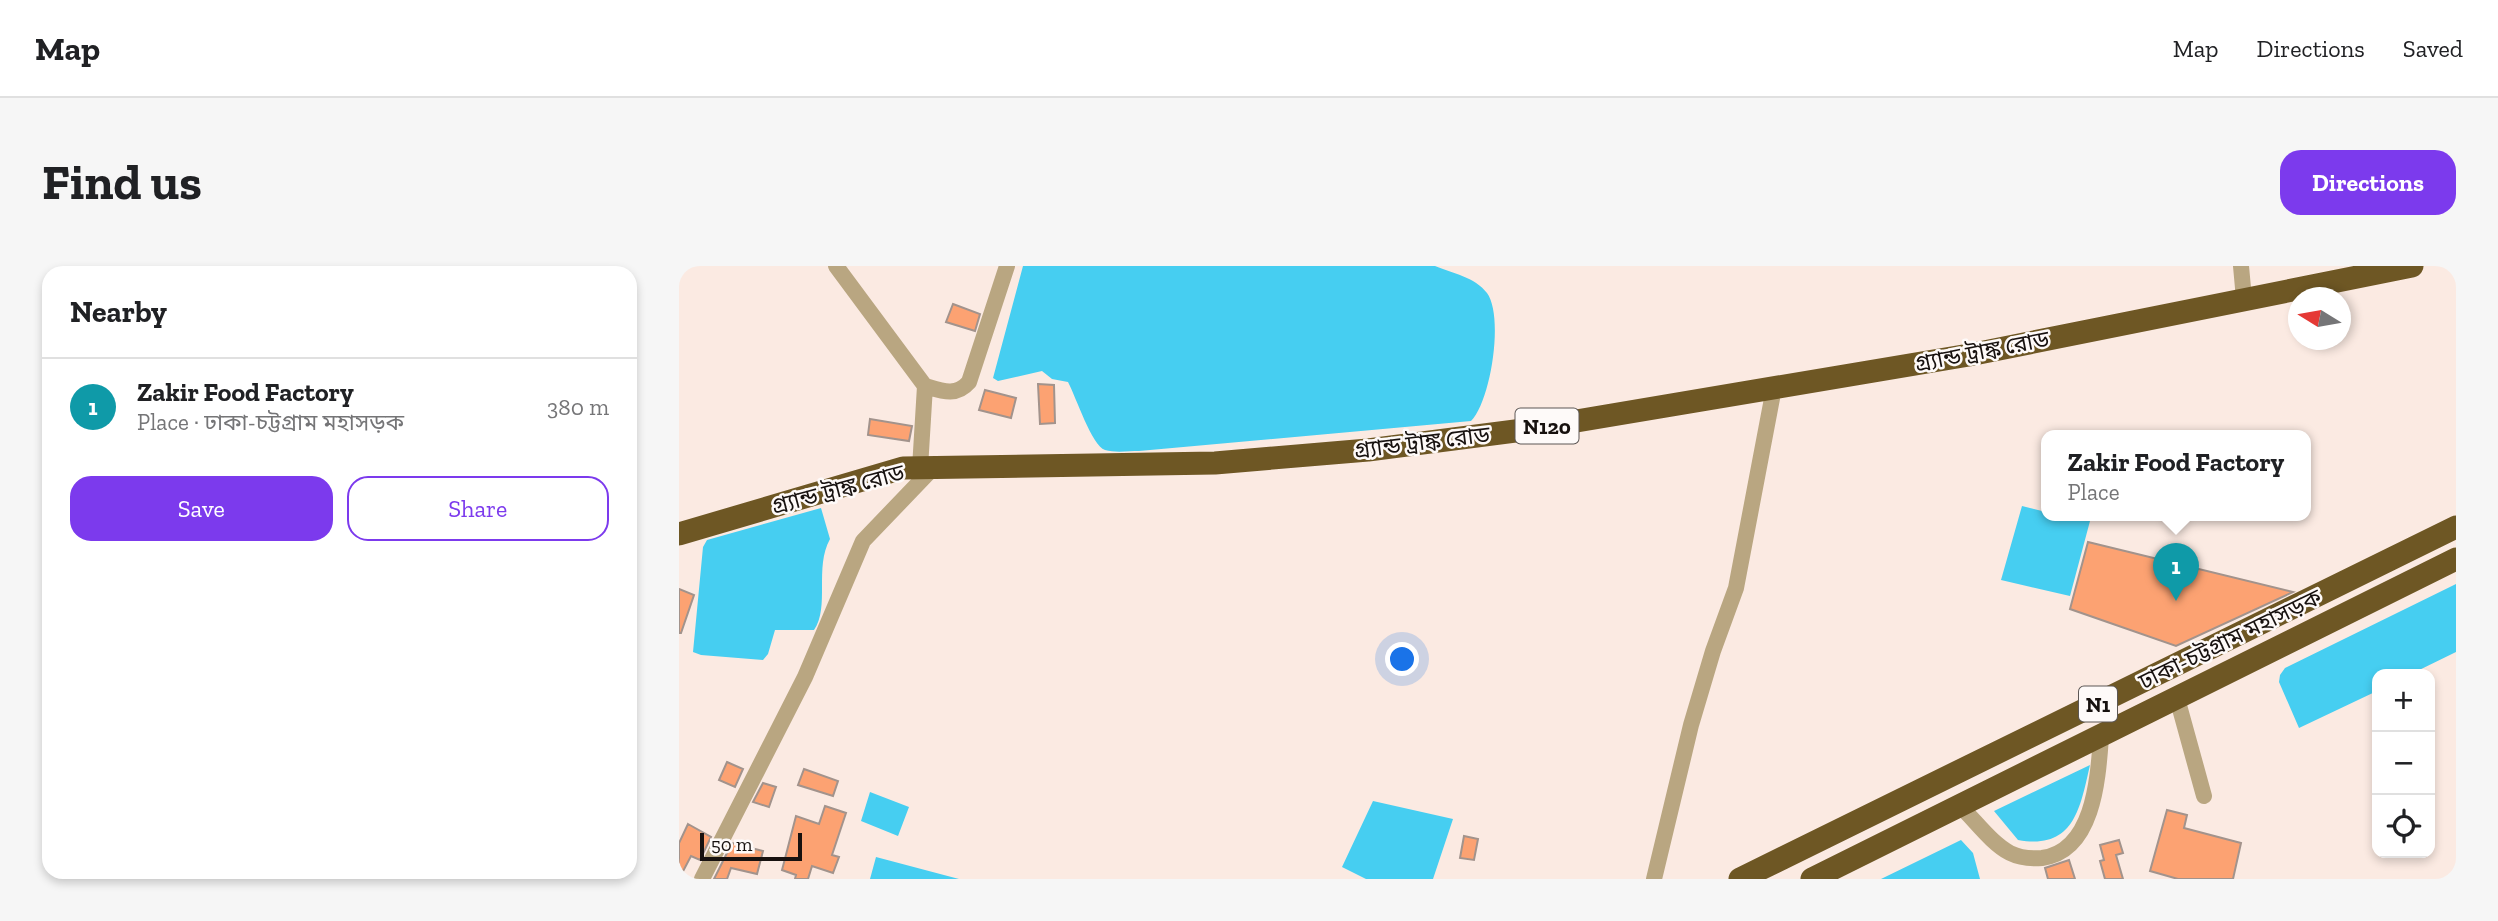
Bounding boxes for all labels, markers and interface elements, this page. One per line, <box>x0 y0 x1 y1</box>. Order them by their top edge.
text: Map <box>35 29 100 68</box>
text: Map <box>2173 34 2219 63</box>
text: Directions <box>2257 34 2365 63</box>
text: Saved <box>2403 34 2463 63</box>
button: Directions <box>2280 150 2456 215</box>
text: Find us <box>42 153 202 212</box>
north arrow <box>2288 287 2351 350</box>
text: Nearby <box>70 294 167 330</box>
street label: গ্র্যান্ড ট্রাঙ্ক রোড <box>1912 324 2052 378</box>
text: Zakir Food Factory <box>137 376 354 408</box>
text: 1 <box>88 393 98 421</box>
text: 380 m <box>547 393 609 421</box>
text: Place · ঢাকা-চট্টগ্রাম মহাসড়ক <box>137 408 404 436</box>
road number: N120 <box>1515 408 1579 444</box>
street label: গ্র্যান্ড ট্রাঙ্ক রোড <box>1353 420 1492 464</box>
popup <box>2041 430 2311 521</box>
text: Zakir Food Factory <box>2068 446 2284 478</box>
street label: গ্র্যান্ড ট্রাঙ্ক রোড <box>769 458 908 520</box>
button: Save <box>70 476 333 541</box>
button: Share <box>347 476 609 541</box>
text: Place <box>2068 478 2119 506</box>
pin: 1 <box>2153 543 2199 601</box>
street label: ঢাকা-চট্টগ্রাম মহাসড়ক <box>2133 582 2326 696</box>
your location <box>1385 642 1419 676</box>
map controls <box>2372 669 2435 858</box>
button: + <box>2372 669 2435 732</box>
road number: N1 <box>2079 686 2117 722</box>
button: − <box>2372 732 2435 795</box>
button: locate <box>2372 795 2435 858</box>
scale bar <box>700 830 801 862</box>
text: 50 m <box>711 833 752 856</box>

